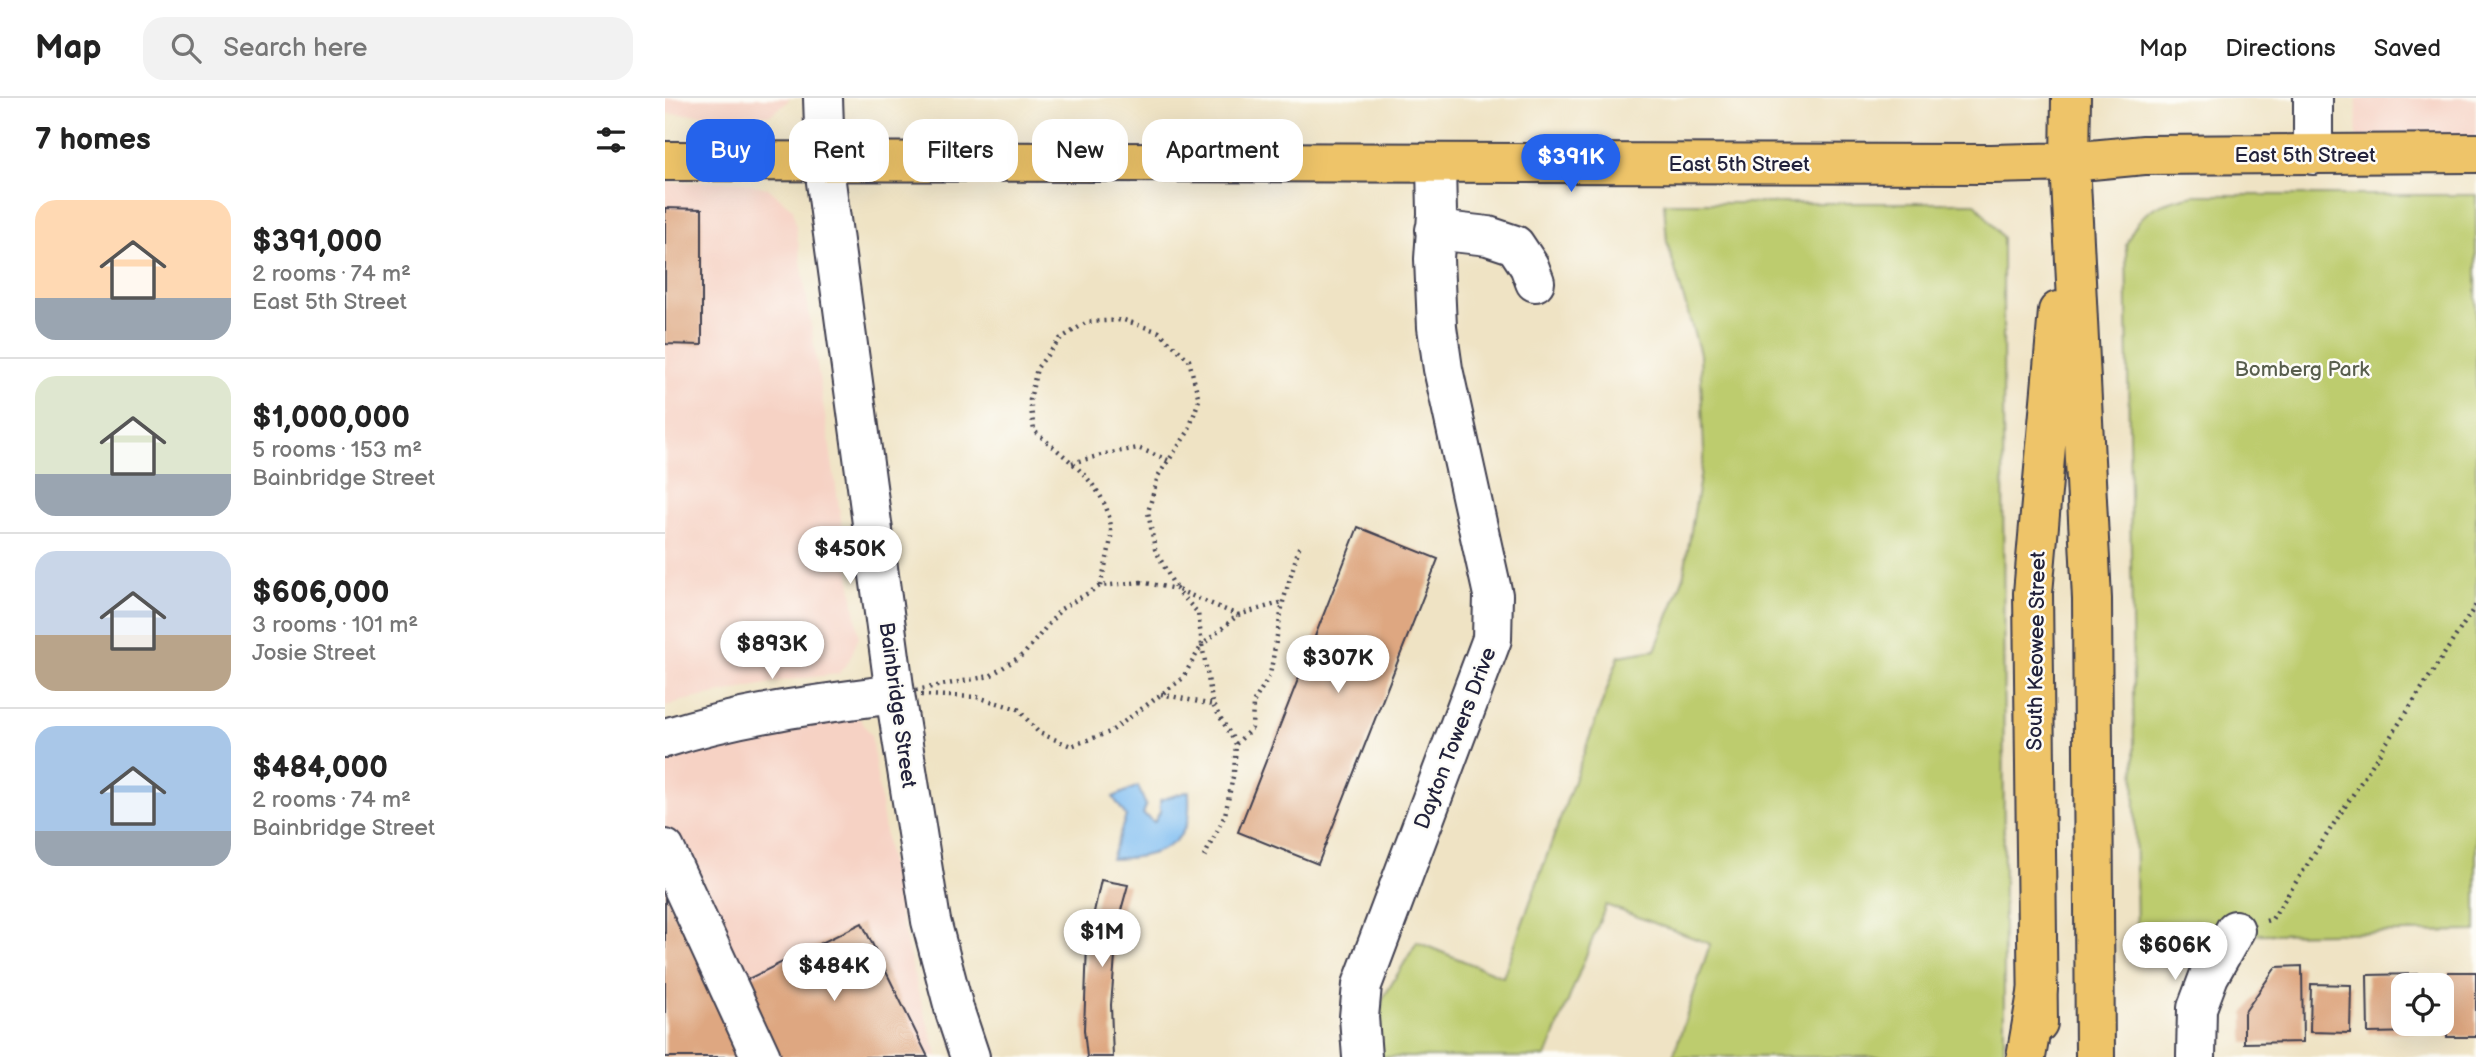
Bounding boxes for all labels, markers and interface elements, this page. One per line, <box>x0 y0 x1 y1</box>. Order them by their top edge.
search box <box>143 17 633 80</box>
text: Map <box>35 28 101 68</box>
icon: search <box>167 29 205 67</box>
text: Search here <box>223 33 367 64</box>
text: Map <box>2139 34 2187 63</box>
text: Directions <box>2225 34 2336 63</box>
text: Saved <box>2374 34 2441 63</box>
chip: Buy <box>686 119 775 182</box>
chip: Rent <box>789 119 889 182</box>
chip: Filters <box>903 119 1018 182</box>
chip: New <box>1032 119 1128 182</box>
chip: Apartment <box>1142 119 1303 182</box>
icon: filters <box>592 121 630 159</box>
text: 7 homes <box>35 122 151 158</box>
pin: $391K <box>1522 134 1620 194</box>
text: $391K <box>1537 143 1605 171</box>
street label: East 5th Street <box>2234 143 2376 168</box>
street label: East 5th Street <box>1668 152 1810 177</box>
text: $391,000 <box>252 224 382 260</box>
icon: home <box>91 228 175 312</box>
text: 2 rooms · 74 m² <box>252 260 411 288</box>
text: East 5th Street <box>252 288 407 316</box>
park label: Bomberg Park <box>2234 357 2370 382</box>
text: $1,000,000 <box>252 400 410 436</box>
icon: home <box>91 404 175 488</box>
text: 5 rooms · 153 m² <box>252 436 422 464</box>
text: Bainbridge Street <box>252 464 435 492</box>
pin: $450K <box>801 526 899 586</box>
text: $450K <box>814 535 886 563</box>
street label: South Keowee Street <box>2022 551 2051 751</box>
text: $606,000 <box>252 575 390 611</box>
icon: home <box>91 579 175 663</box>
text: 3 rooms · 101 m² <box>252 611 418 639</box>
street label: Bainbridge Street <box>873 621 922 790</box>
pin: $893K <box>723 622 821 681</box>
text: $893K <box>736 630 808 658</box>
pin: $307K <box>1289 636 1387 695</box>
text: Josie Street <box>252 639 376 667</box>
text: $307K <box>1302 644 1374 672</box>
street label: Dayton Towers Drive <box>1409 644 1502 833</box>
text: $484,000 <box>252 750 388 786</box>
icon: home <box>91 754 175 838</box>
text: 2 rooms · 74 m² <box>252 786 411 814</box>
text: Bainbridge Street <box>252 814 435 842</box>
pin: $1M <box>1068 910 1136 969</box>
text: $1M <box>1080 918 1124 946</box>
pin: $606K <box>2126 922 2224 982</box>
text: $606K <box>2138 931 2212 959</box>
pin: $484K <box>785 944 883 1003</box>
text: $484K <box>798 952 870 980</box>
map controls <box>2391 973 2454 1036</box>
button: locate <box>2391 973 2454 1036</box>

